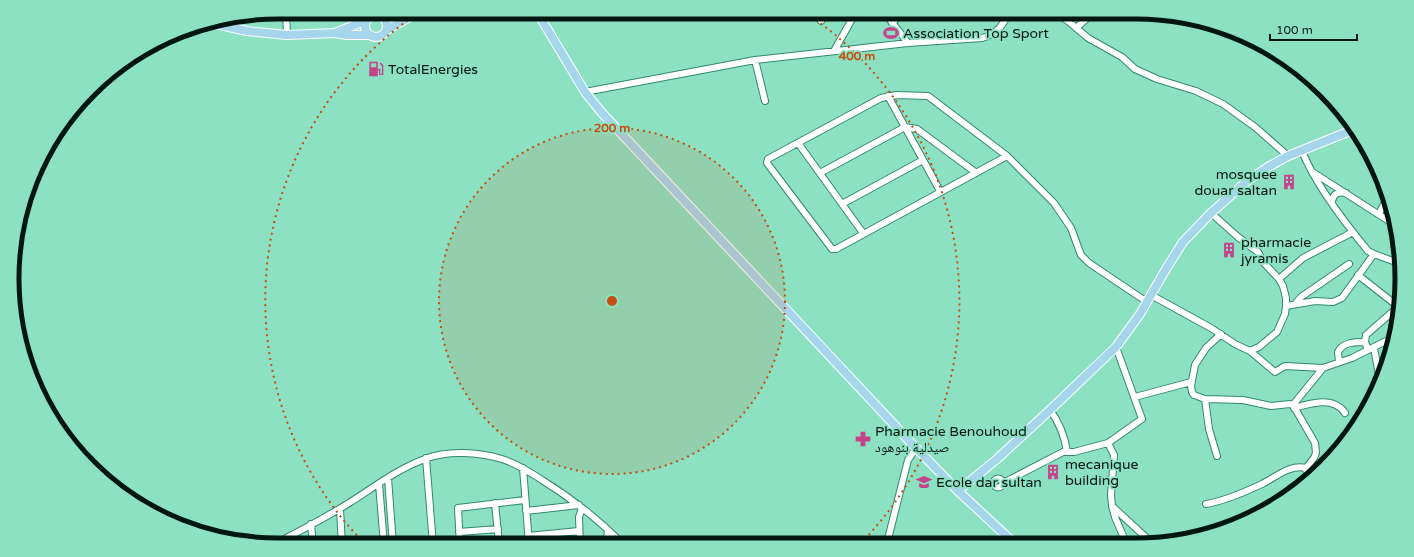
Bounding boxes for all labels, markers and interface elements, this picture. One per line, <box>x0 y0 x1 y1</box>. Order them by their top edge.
scale bar <box>1270 16 1357 42</box>
text: 100 m <box>1276 23 1313 37</box>
sports icon: Association Top Sport <box>882 24 900 42</box>
place label: Association Top Sport <box>903 25 1049 42</box>
text: 400 m <box>839 49 875 63</box>
fuel station icon: TotalEnergies <box>367 60 385 78</box>
place label: TotalEnergies <box>388 61 478 78</box>
text: 200 m <box>594 121 630 135</box>
place label: mosquee douar saltan <box>1194 166 1277 199</box>
building icon: mosquee douar saltan <box>1280 173 1298 191</box>
place label: pharmacie jyramis <box>1240 234 1311 267</box>
building icon: pharmacie jyramis <box>1220 241 1238 259</box>
centre of rings <box>605 294 619 308</box>
place label: Pharmacie Benouhoud صيدلية بنوهود <box>875 423 1027 456</box>
pharmacy icon: Pharmacie Benouhoud صيدلية بنوهود <box>854 430 872 448</box>
place label: mecanique building <box>1065 456 1138 489</box>
building icon: mecanique building <box>1044 463 1062 481</box>
school or university icon: Ecole dar sultan <box>915 473 933 491</box>
place label: Ecole dar sultan <box>936 474 1042 491</box>

